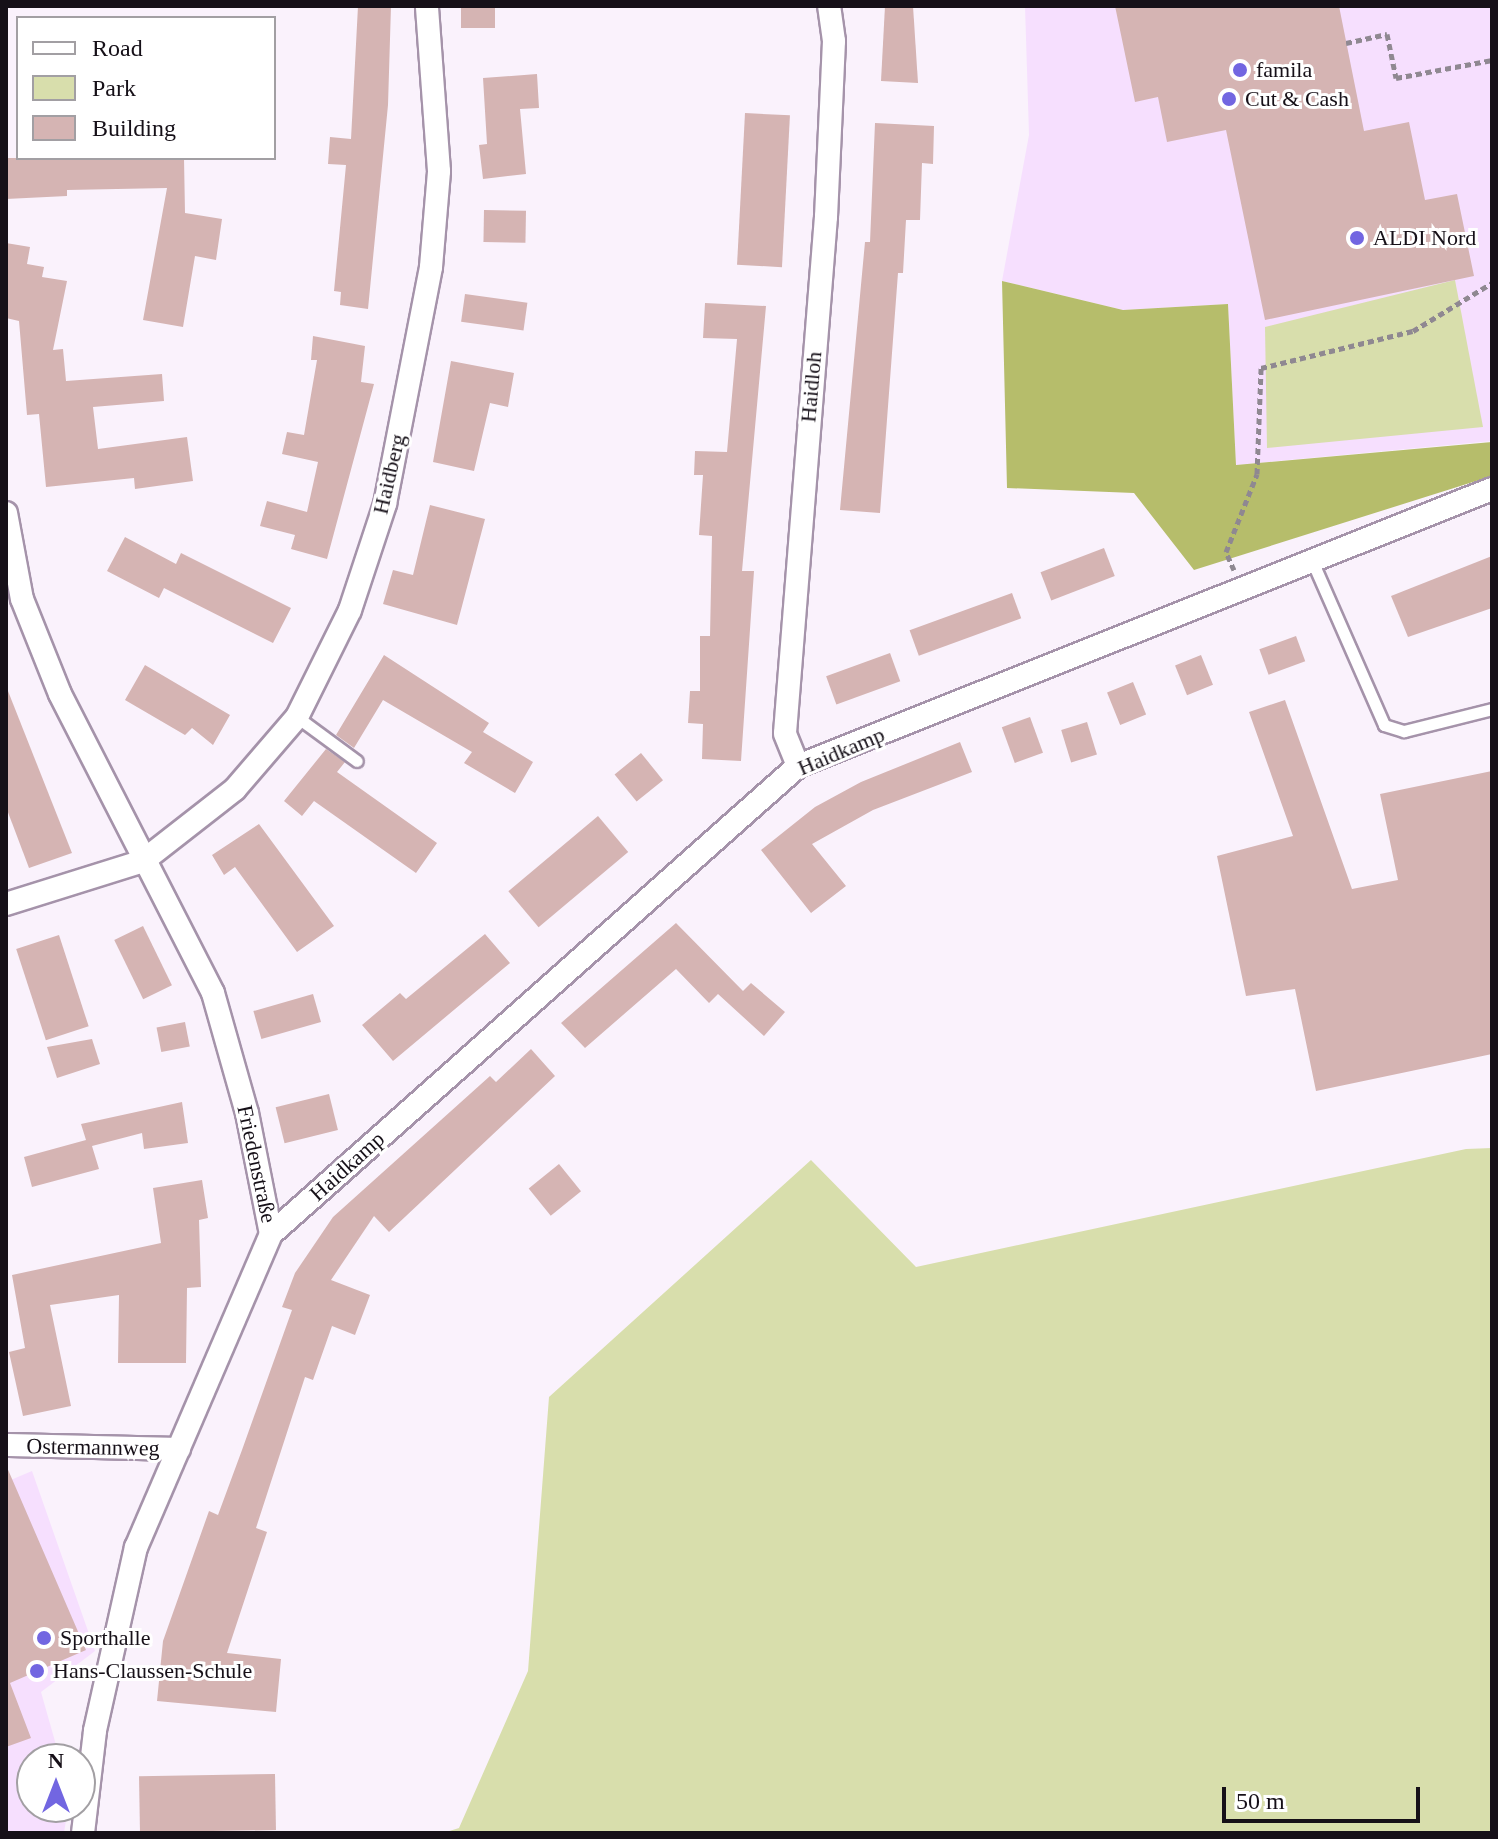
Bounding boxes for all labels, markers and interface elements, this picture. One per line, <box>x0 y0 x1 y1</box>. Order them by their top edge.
legend <box>16 16 276 160</box>
text: Road <box>92 35 143 61</box>
place label: famila <box>1256 57 1312 83</box>
marker: famila <box>1231 61 1249 79</box>
text: Park <box>92 75 136 101</box>
place label: Cut & Cash <box>1245 86 1349 112</box>
marker: Cut & Cash <box>1220 90 1238 108</box>
text: Building <box>92 115 176 141</box>
place label: ALDI Nord <box>1373 225 1476 251</box>
marker: ALDI Nord <box>1348 229 1366 247</box>
street label: Haidloh <box>795 351 827 423</box>
street label: Haidberg <box>367 431 411 517</box>
street label: Haidkamp <box>794 721 888 781</box>
street label: Friedenstraße <box>232 1103 282 1225</box>
street label: Haidkamp <box>304 1126 390 1206</box>
street label: Ostermannweg <box>26 1433 160 1461</box>
place label: Sporthalle <box>60 1625 150 1651</box>
marker: Sporthalle <box>35 1629 53 1647</box>
place label: Hans-Claussen-Schule <box>53 1658 252 1684</box>
marker: Hans-Claussen-Schule <box>28 1662 46 1680</box>
north arrow <box>16 1743 96 1823</box>
text: N <box>48 1748 64 1773</box>
scale bar <box>1226 1771 1424 1821</box>
text: 50 m <box>1236 1788 1285 1814</box>

